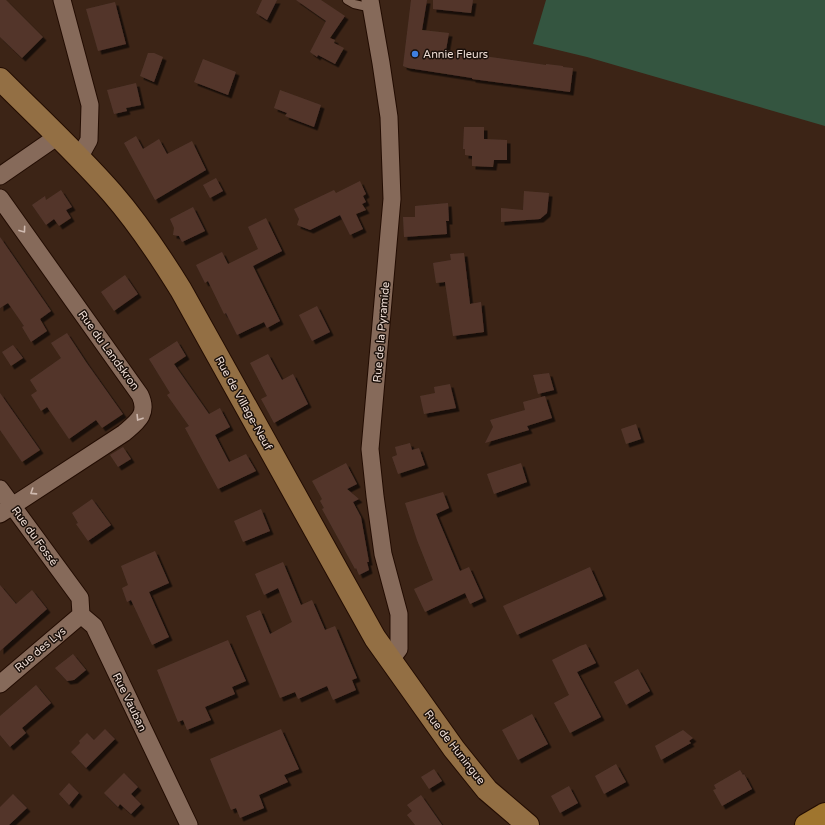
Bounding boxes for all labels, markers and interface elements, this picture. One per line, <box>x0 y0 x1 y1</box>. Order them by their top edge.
place label: Annie Fleurs <box>423 48 488 61</box>
marker: Annie Fleurs <box>410 49 420 59</box>
one-way arrow <box>18 225 25 232</box>
street label: Rue de la Pyramide <box>371 281 392 383</box>
street label: Rue du Landskron <box>75 308 142 393</box>
street label: Rue de Village-Neuf <box>212 354 275 453</box>
one-way arrow <box>136 414 143 421</box>
one-way arrow <box>30 487 37 495</box>
street label: Rue du Fossé <box>9 504 60 568</box>
street label: Rue des Lys <box>12 624 68 674</box>
street label: Rue Vauban <box>110 671 149 734</box>
street label: Rue de Huningue <box>422 708 488 787</box>

